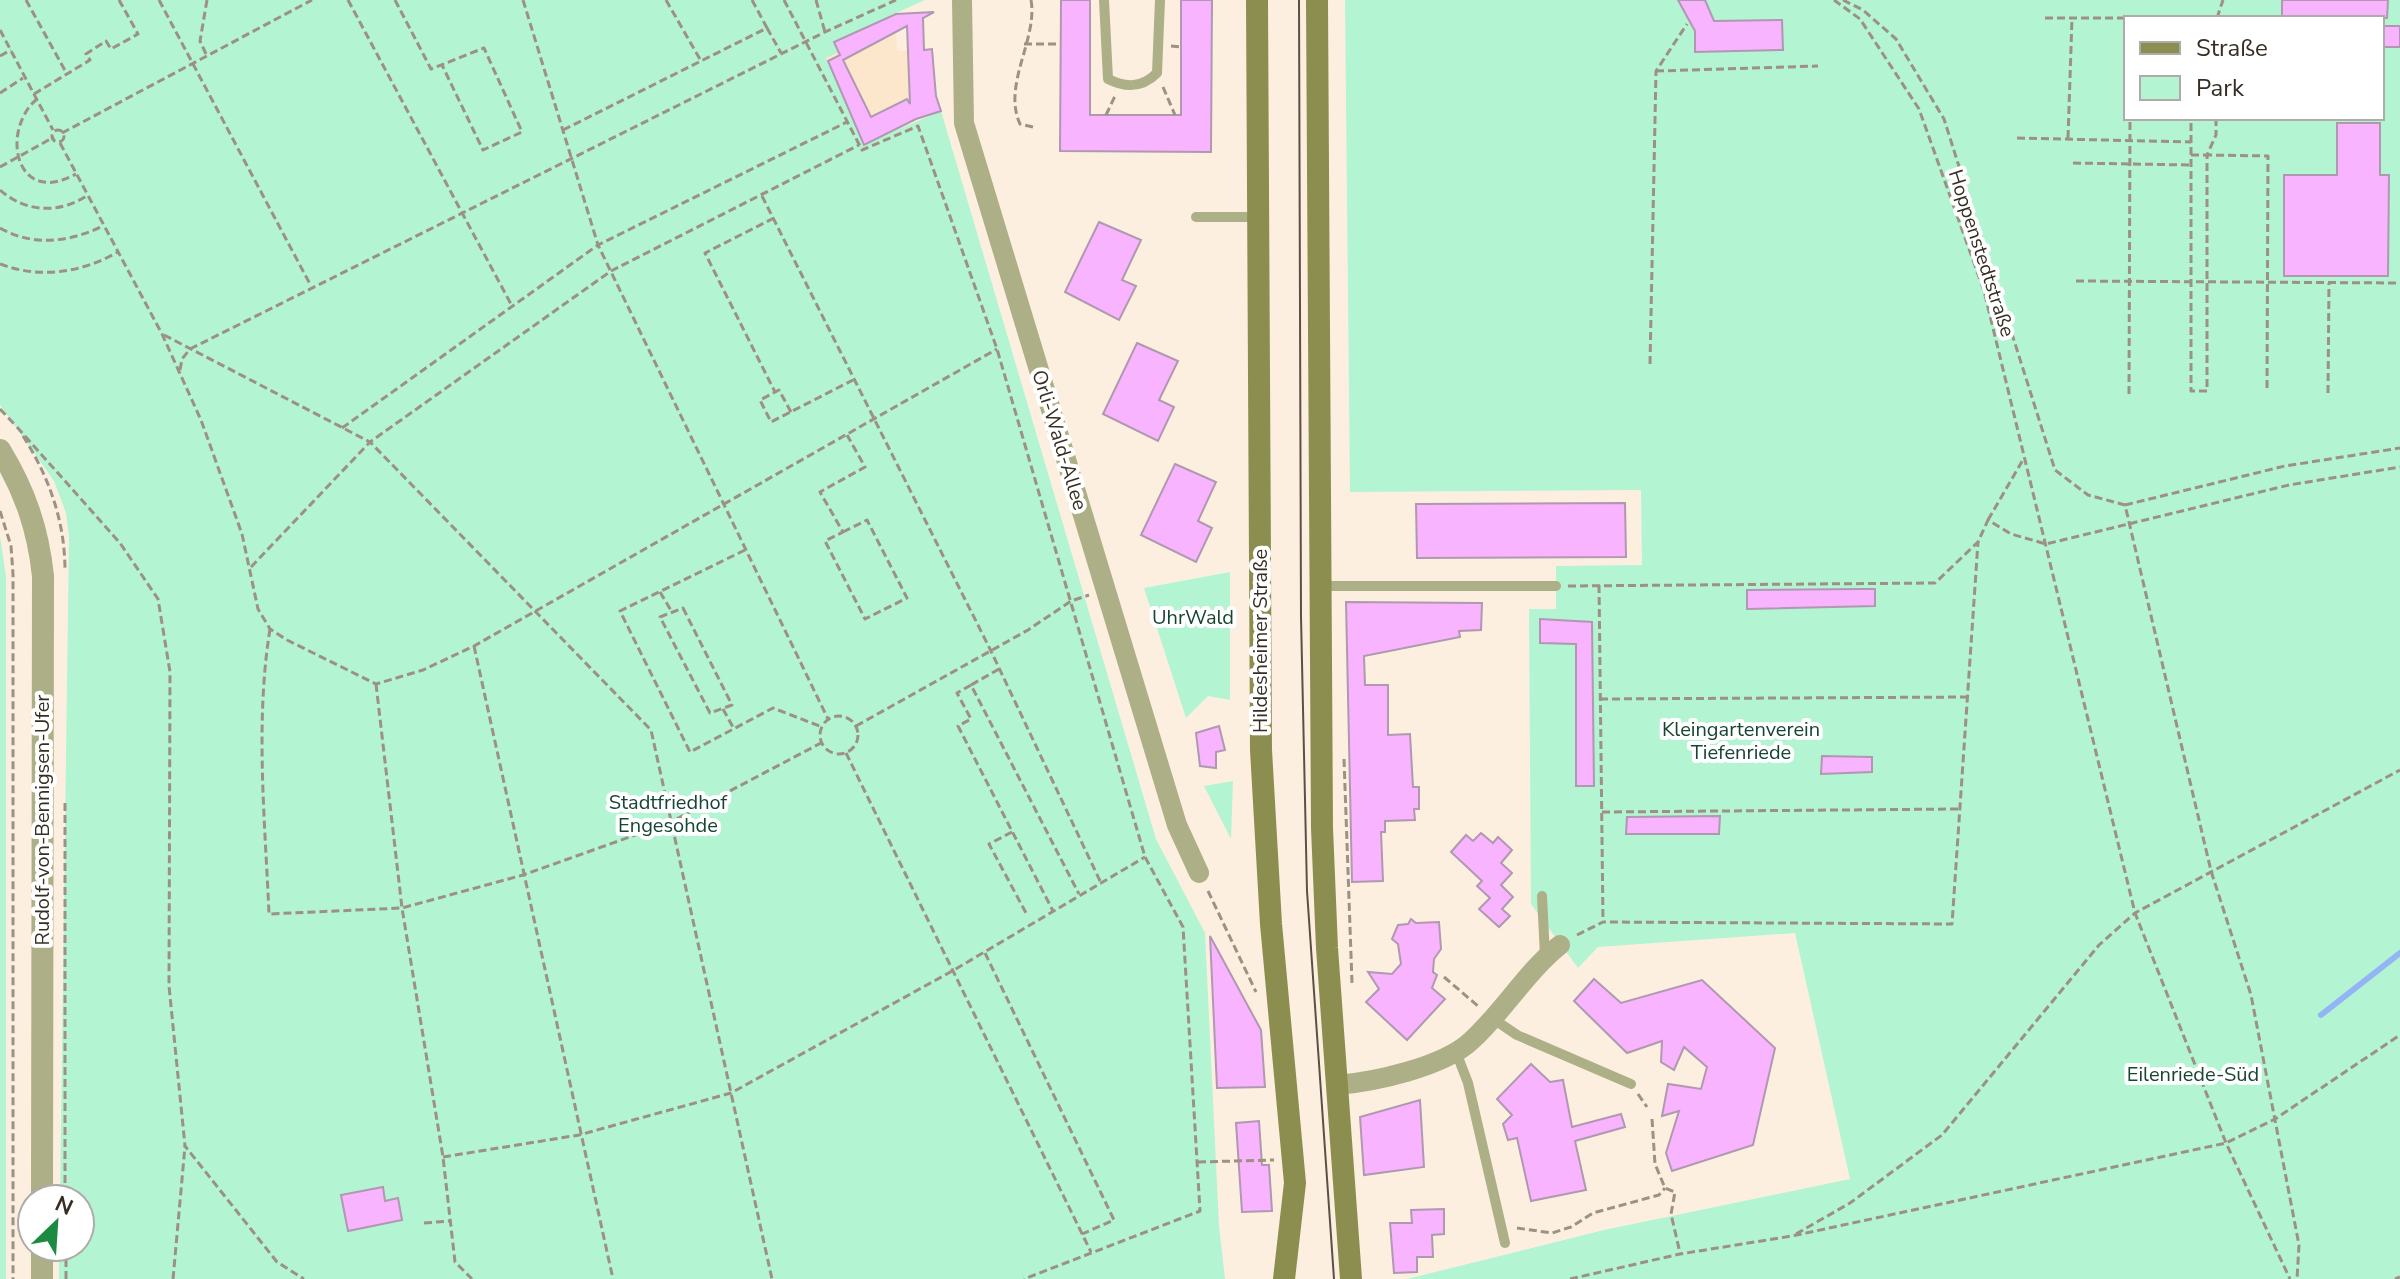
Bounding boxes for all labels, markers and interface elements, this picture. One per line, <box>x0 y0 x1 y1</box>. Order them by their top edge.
legend <box>2124 16 2384 120</box>
text: Straße <box>2196 32 2268 64</box>
text: Park <box>2196 72 2245 104</box>
street label: Hoppenstedtstraße <box>1942 166 2021 340</box>
street label: Orli-Wald-Allee <box>1025 367 1094 514</box>
street label: Hildesheimer Straße <box>1247 549 1274 733</box>
park label: UhrWald <box>1152 604 1234 631</box>
street label: Rudolf-von-Bennigsen-Ufer <box>29 695 56 945</box>
park label: Kleingartenverein Tiefenriede <box>1662 716 1820 766</box>
park label: Stadtfriedhof Engesohde <box>609 789 728 839</box>
park label: Eilenriede-Süd <box>2127 1061 2259 1088</box>
north arrow <box>16 1183 96 1263</box>
text: N <box>50 1189 78 1223</box>

